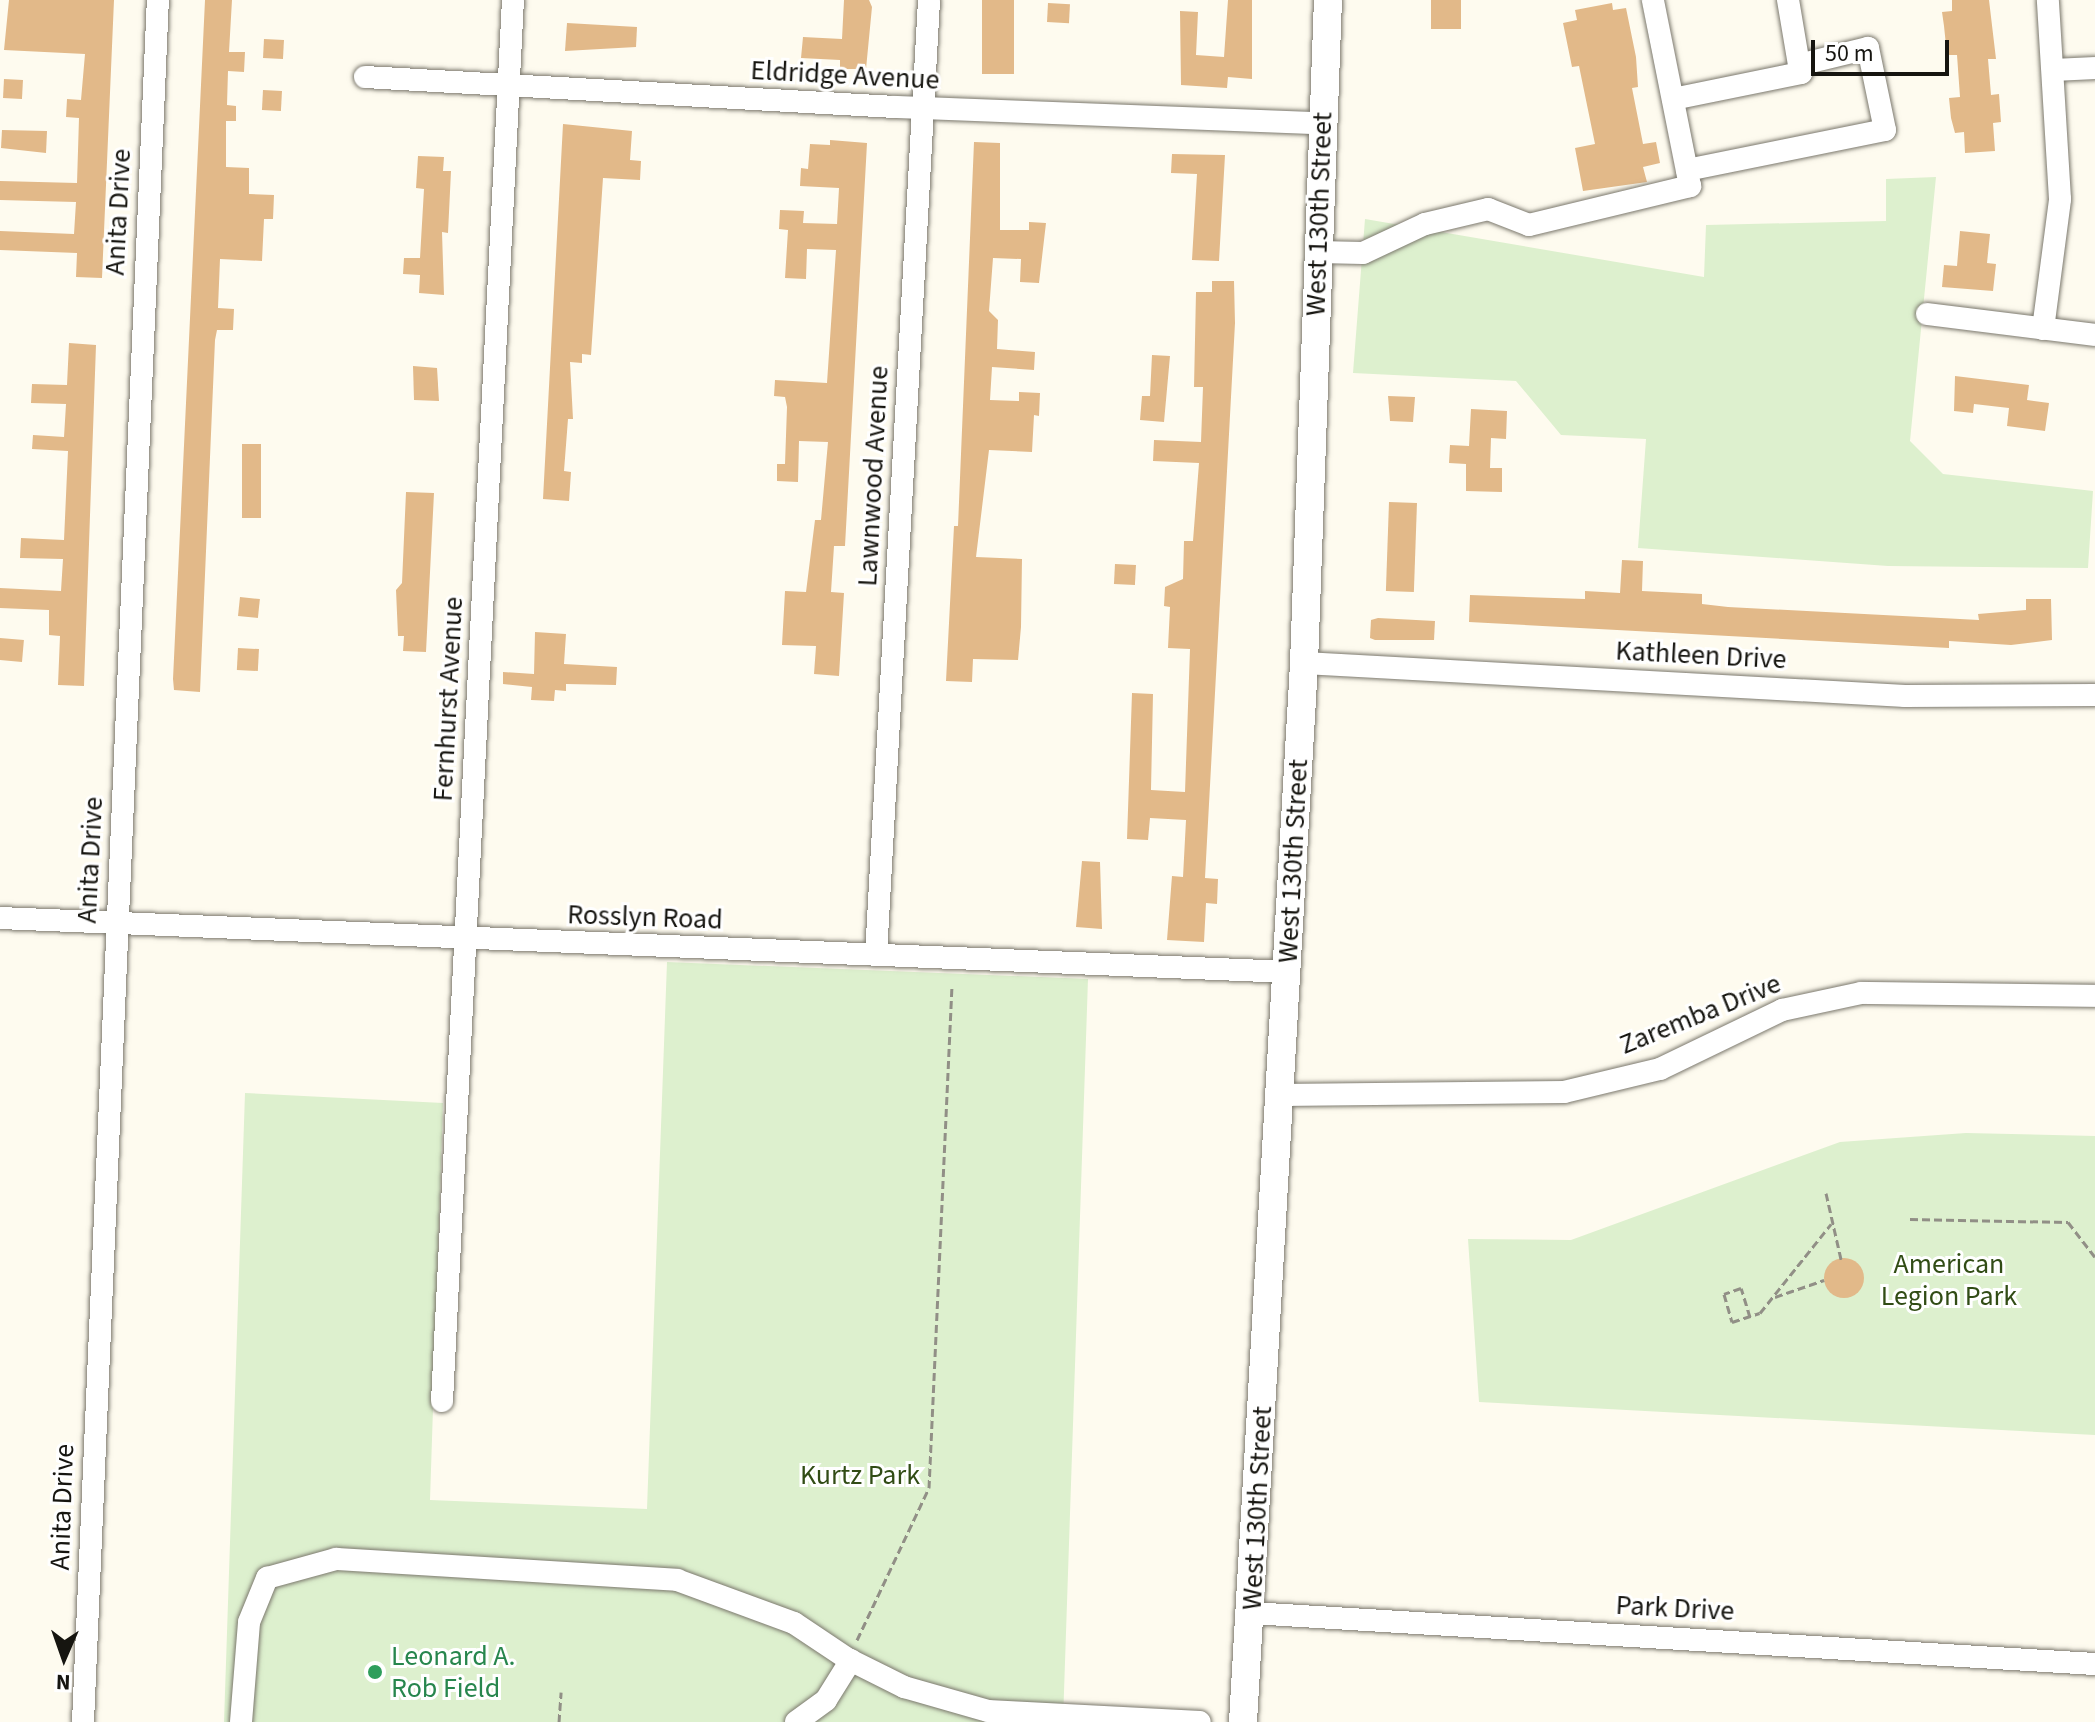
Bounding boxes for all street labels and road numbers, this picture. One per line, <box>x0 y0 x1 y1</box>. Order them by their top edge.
street label: Eldridge Avenue <box>750 53 940 97</box>
street label: West 130th Street <box>1299 111 1339 317</box>
street label: Anita Drive <box>98 148 138 276</box>
street label: Lawnwood Avenue <box>850 365 896 587</box>
street label: Fernhurst Avenue <box>426 596 470 802</box>
street label: Kathleen Drive <box>1615 634 1787 676</box>
street label: West 130th Street <box>1271 758 1315 964</box>
street label: Anita Drive <box>70 796 110 924</box>
street label: Rosslyn Road <box>567 897 723 937</box>
street label: Zaremba Drive <box>1615 966 1785 1062</box>
street label: West 130th Street <box>1235 1405 1279 1611</box>
street label: Anita Drive <box>43 1443 81 1571</box>
street label: Park Drive <box>1615 1588 1735 1628</box>

